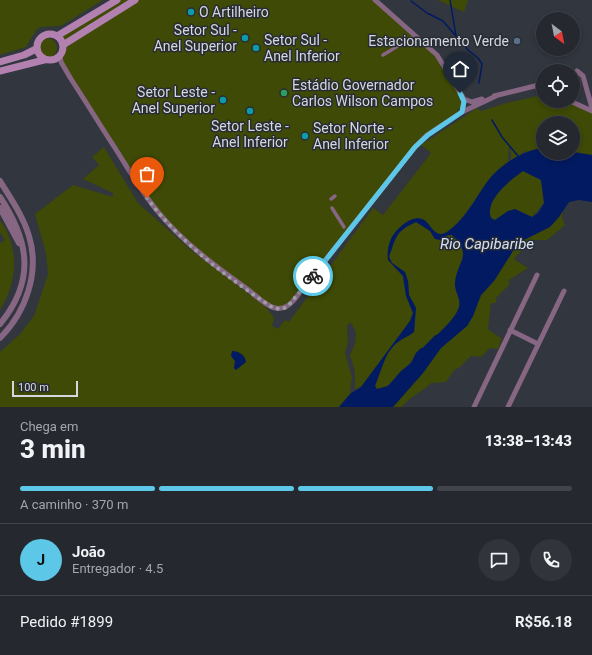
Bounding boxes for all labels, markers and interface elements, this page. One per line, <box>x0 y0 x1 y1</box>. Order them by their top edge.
place label: O Artilheiro <box>199 4 269 20</box>
marker: O Artilheiro <box>186 7 196 17</box>
north arrow <box>536 12 580 56</box>
map controls <box>536 12 580 160</box>
place label: Setor Sul - Anel Superior <box>154 22 237 54</box>
place label: Setor Sul - Anel Inferior <box>264 32 340 64</box>
marker: Setor Sul - Anel Superior <box>240 33 250 43</box>
place label: Estacionamento Verde <box>368 33 509 49</box>
marker: Estacionamento Verde <box>512 36 522 46</box>
marker: Setor Sul - Anel Inferior <box>251 43 261 53</box>
pin <box>443 52 477 93</box>
icon: home <box>449 58 471 80</box>
button: locate <box>536 64 580 108</box>
place label: Estádio Governador Carlos Wilson Campos <box>292 77 433 109</box>
place label: Setor Leste - Anel Superior <box>132 84 215 116</box>
marker: Estádio Governador Carlos Wilson Campos <box>279 88 289 98</box>
marker: Setor Leste - Anel Superior <box>218 95 228 105</box>
marker: Setor Leste - Anel Inferior <box>245 106 255 116</box>
button: layers <box>536 116 580 160</box>
place label: Setor Leste - Anel Inferior <box>211 118 289 150</box>
place label: Setor Norte - Anel Inferior <box>313 120 392 152</box>
marker: Setor Norte - Anel Inferior <box>300 131 310 141</box>
pin <box>130 157 164 198</box>
icon: bag <box>136 163 158 185</box>
water label: Rio Capibaribe <box>440 235 534 253</box>
courier <box>293 256 333 296</box>
icon: bike <box>302 265 324 287</box>
scale bar <box>12 379 78 398</box>
text: 100 m <box>18 381 49 394</box>
text: Chega em <box>20 419 78 434</box>
text: 13:38–13:43 <box>485 432 572 450</box>
text: 3 min <box>20 434 86 464</box>
text: A caminho · 370 m <box>20 497 128 512</box>
button: chat <box>478 539 520 581</box>
button: phone <box>530 539 572 581</box>
text: João <box>72 543 105 561</box>
text: J <box>37 551 45 569</box>
text: Entregador · 4.5 <box>72 561 163 576</box>
text: Pedido #1899 <box>20 613 113 631</box>
text: R$56.18 <box>515 613 572 631</box>

